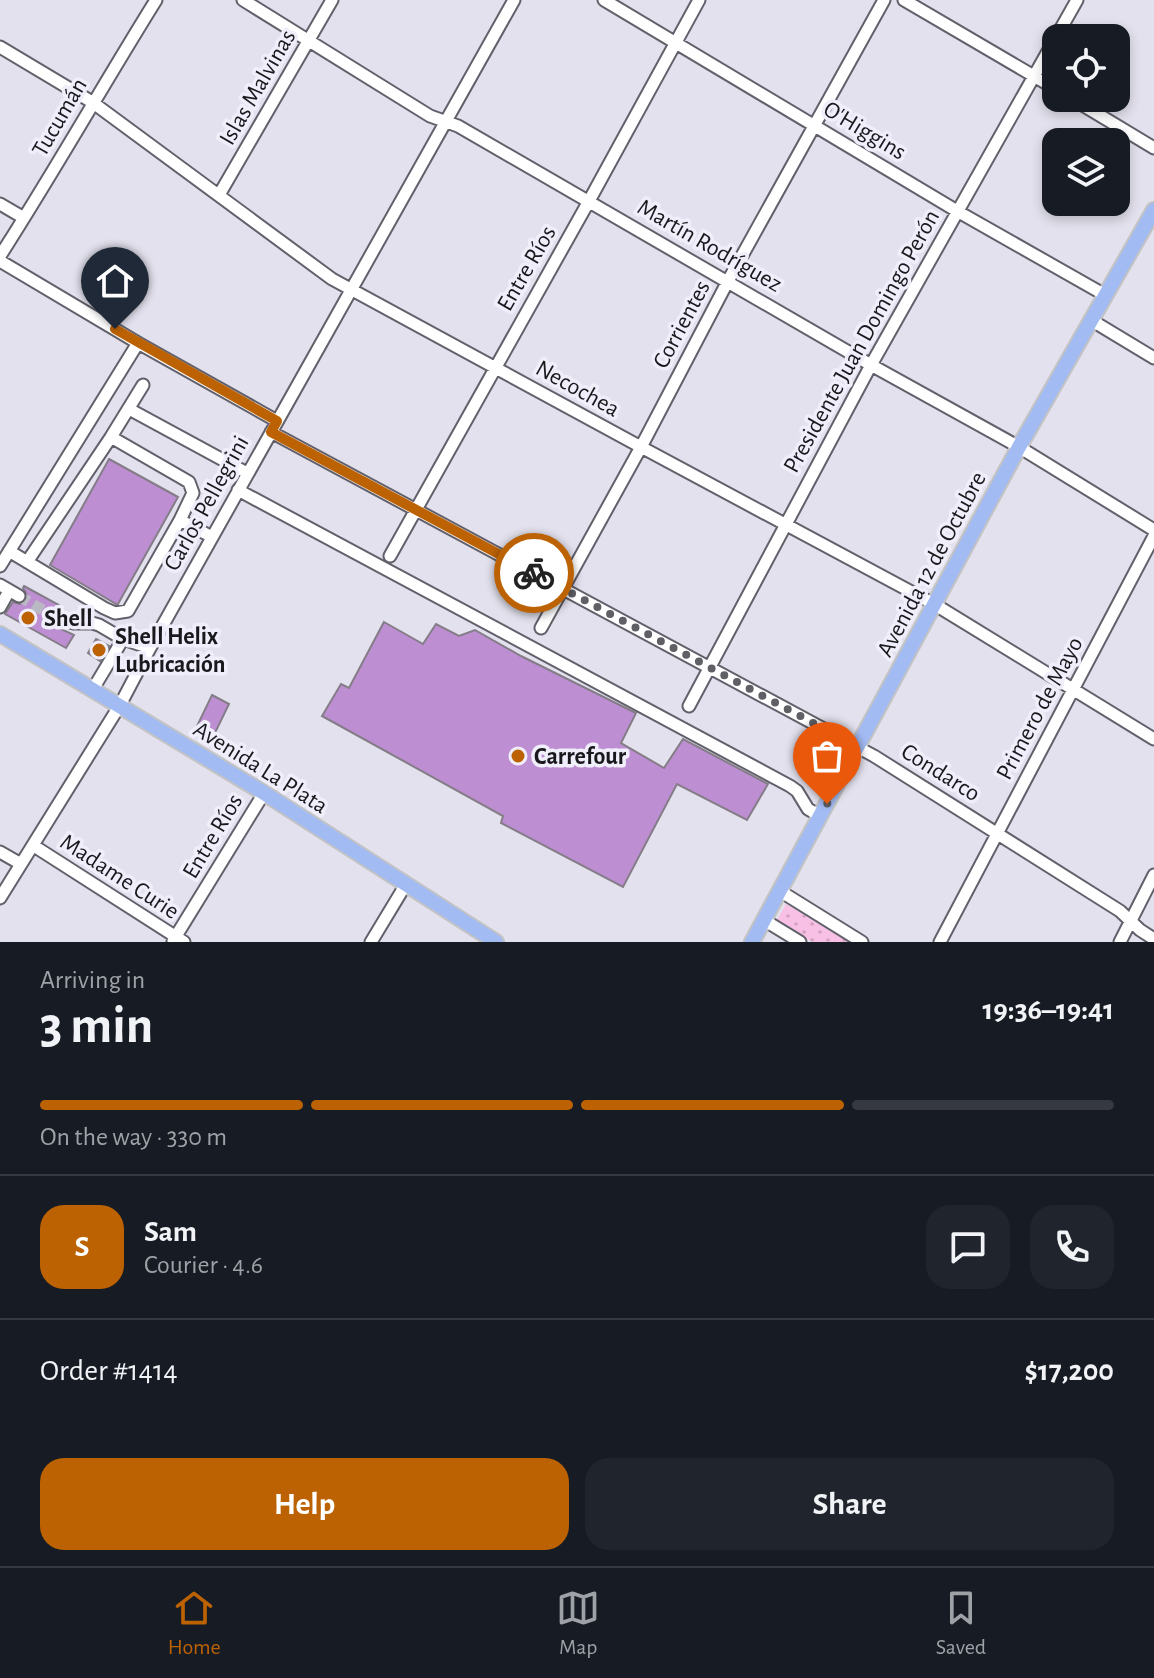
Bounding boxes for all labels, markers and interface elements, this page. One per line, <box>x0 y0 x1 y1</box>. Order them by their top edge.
map controls <box>1042 24 1130 216</box>
button: locate <box>1042 24 1130 112</box>
street label: Islas Malvinas <box>215 26 300 149</box>
street label: Tucumán <box>28 74 92 161</box>
street label: O'Higgins <box>819 97 910 165</box>
button: layers <box>1042 128 1130 216</box>
street label: Martín Rodríguez <box>633 195 786 297</box>
street label: Presidente Juan Domingo Perón <box>779 206 944 477</box>
street label: Entre Ríos <box>493 222 561 315</box>
pin <box>81 247 149 329</box>
icon: home <box>93 259 137 303</box>
street label: Corrientes <box>649 277 715 372</box>
street label: Necochea <box>532 356 624 422</box>
street label: Carlos Pellegrini <box>160 432 254 575</box>
street label: Avenida 12 de Octubre <box>873 468 991 661</box>
courier <box>494 533 574 613</box>
icon: bike <box>512 551 556 595</box>
place label: Shell <box>44 607 92 631</box>
marker: Shell <box>19 609 37 627</box>
place label: Shell Helix Lubricación <box>115 625 225 677</box>
street label: Primero de Mayo <box>992 633 1088 784</box>
marker: Shell Helix Lubricación <box>90 641 108 659</box>
street label: Avenida La Plata <box>189 717 332 819</box>
pin <box>793 722 861 804</box>
icon: bag <box>805 734 849 778</box>
street label: Condarco <box>897 739 984 806</box>
place label: Carrefour <box>534 745 627 769</box>
marker: Carrefour <box>509 747 527 765</box>
street label: Entre Ríos <box>178 790 247 883</box>
street label: Madame Curie <box>56 830 183 924</box>
text: Arriving in <box>40 967 145 993</box>
text: 19:36–19:41 <box>983 995 1114 1025</box>
text: 3 min <box>40 1000 153 1052</box>
text: On the way · 330 m <box>40 1124 227 1150</box>
button: chat <box>926 1205 1010 1289</box>
button: phone <box>1030 1205 1114 1289</box>
text: Sam <box>144 1217 197 1247</box>
text: S <box>75 1232 89 1262</box>
text: Courier · 4.6 <box>144 1252 263 1278</box>
text: Order #1414 <box>40 1356 178 1386</box>
text: $17,200 <box>1024 1356 1114 1386</box>
button: Help <box>40 1458 569 1550</box>
button: Share <box>585 1458 1114 1550</box>
tab: Home <box>168 1586 221 1660</box>
tab: Map <box>556 1586 600 1660</box>
tab: Saved <box>936 1586 986 1660</box>

